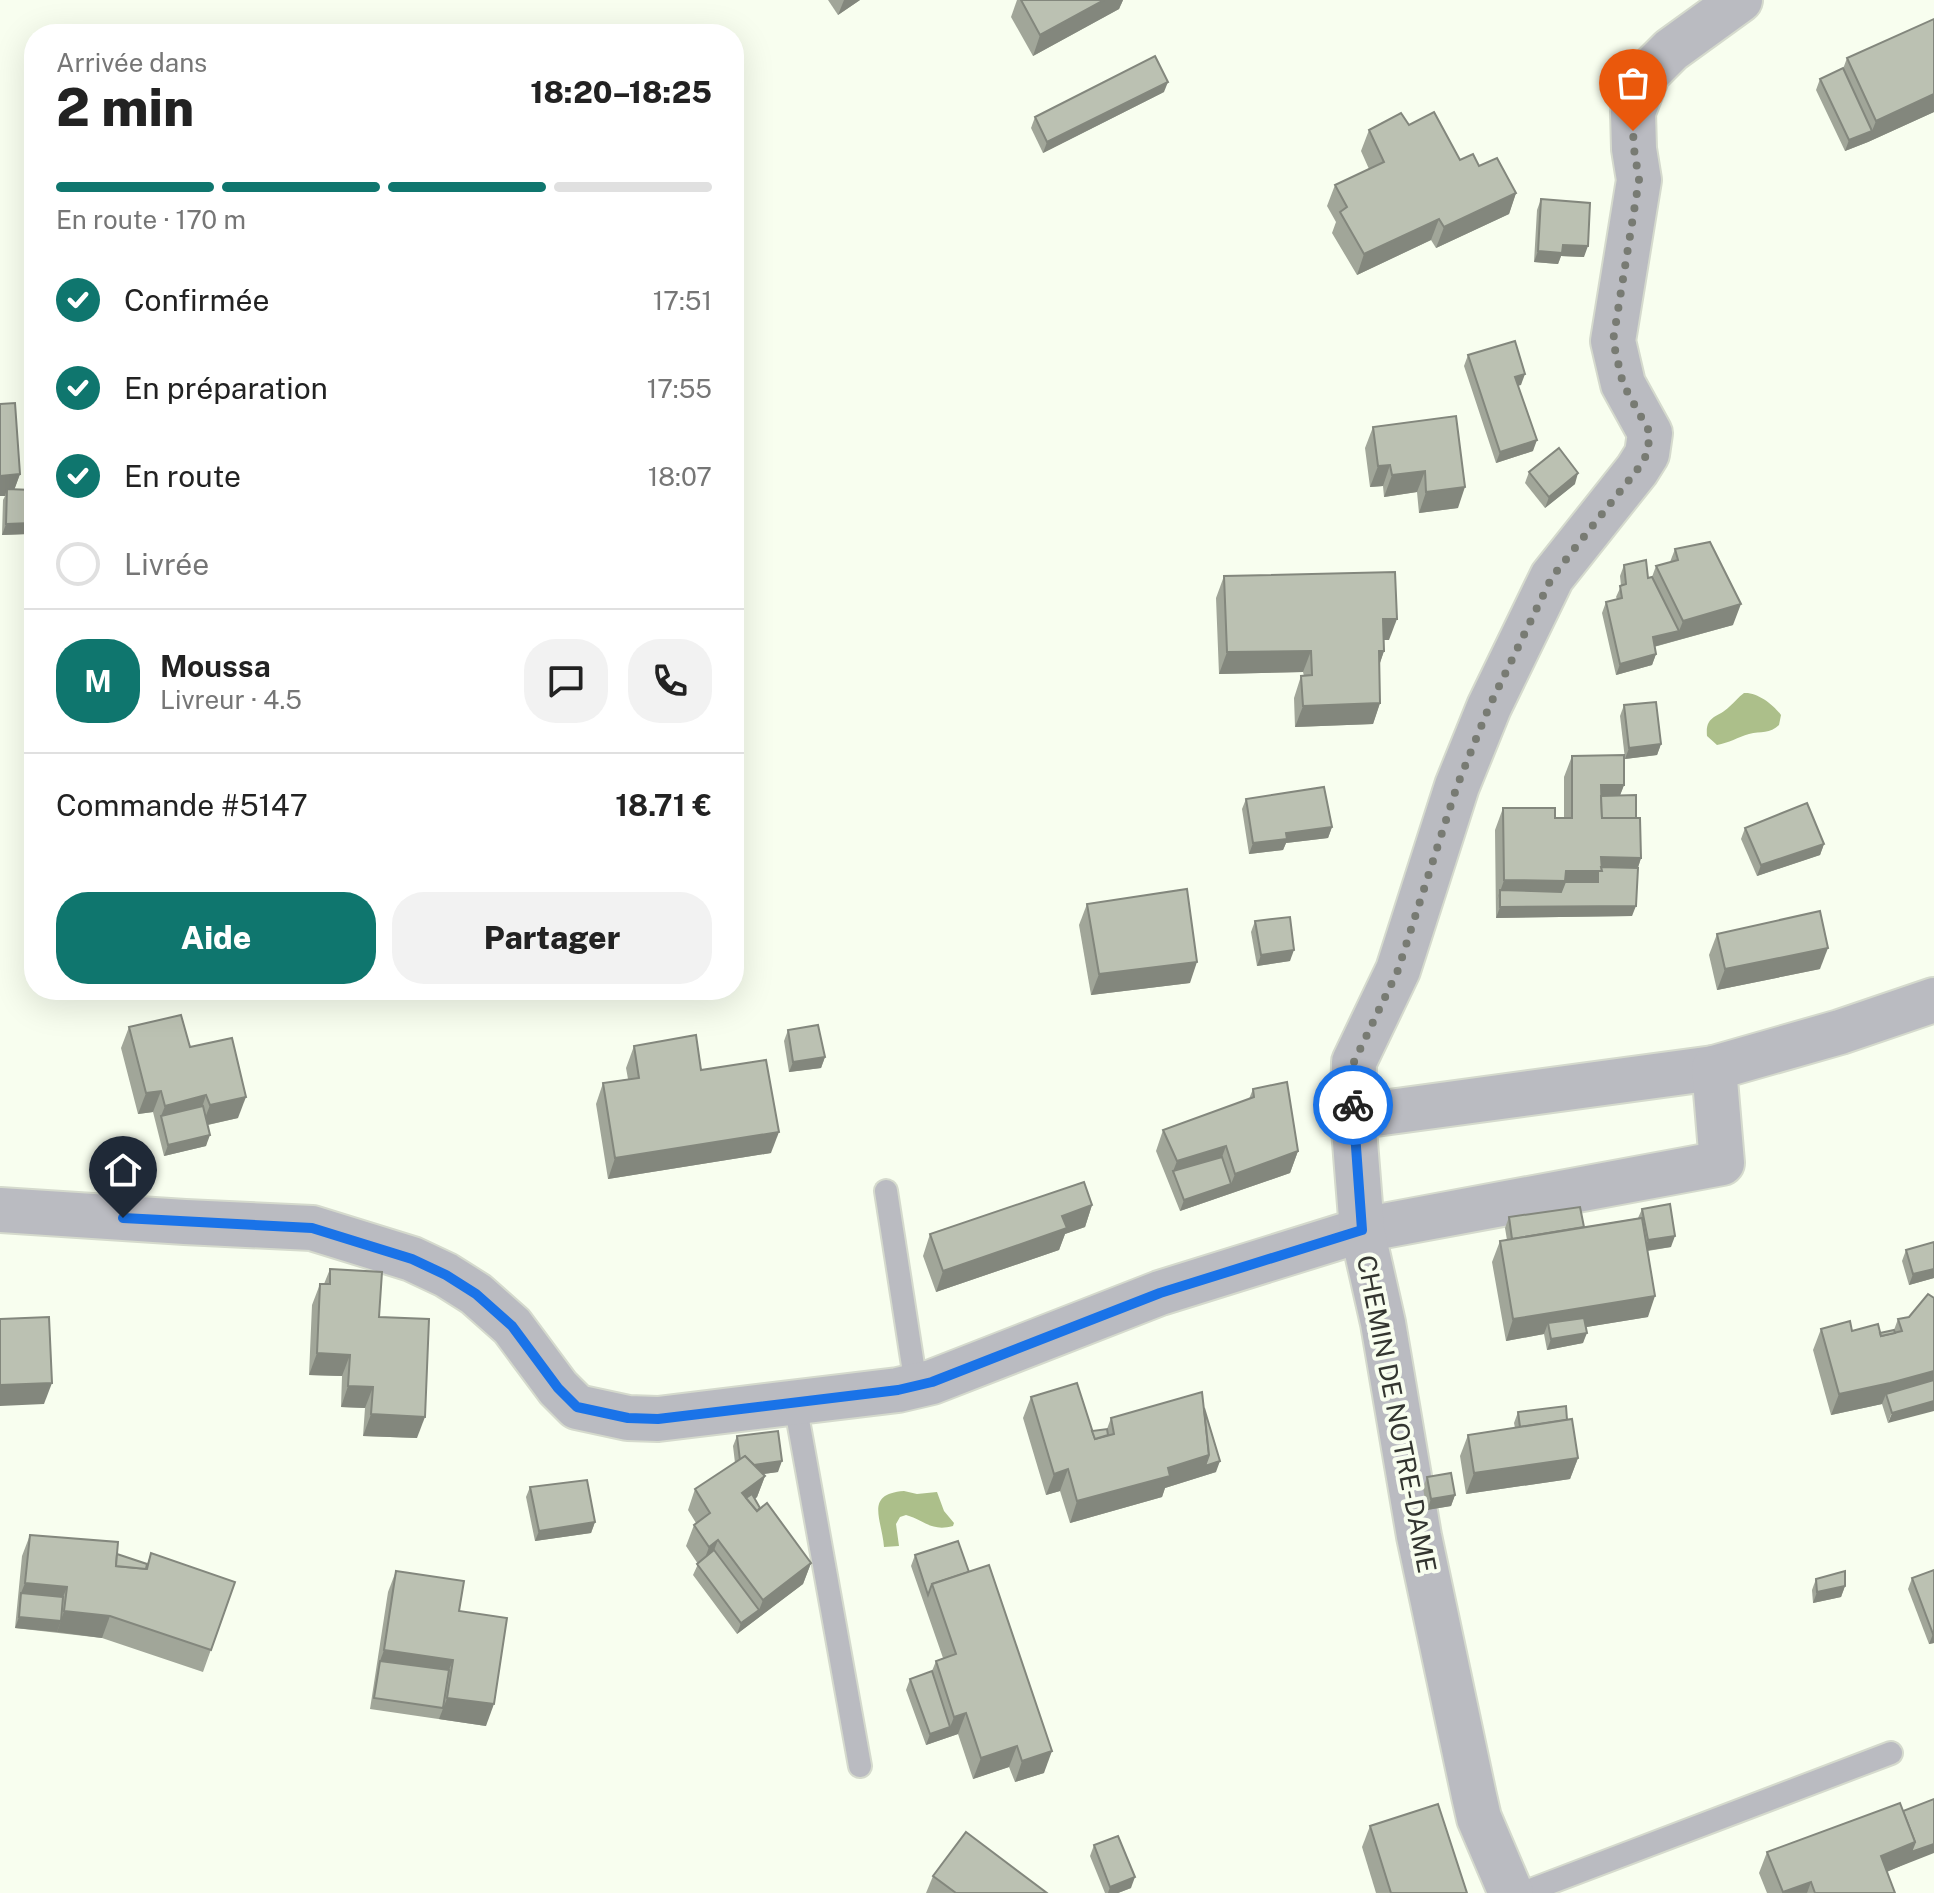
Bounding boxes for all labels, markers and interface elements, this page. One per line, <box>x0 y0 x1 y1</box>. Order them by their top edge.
text: Arrivée dans <box>56 47 207 78</box>
pin <box>1599 49 1667 131</box>
icon: bag <box>1611 61 1655 105</box>
text: 18:20–18:25 <box>530 74 712 110</box>
text: 2 min <box>56 77 194 138</box>
text: En route · 170 m <box>56 204 246 235</box>
icon: check <box>56 278 100 322</box>
text: Confirmée <box>124 282 269 318</box>
text: 17:51 <box>653 285 712 316</box>
icon: check <box>56 366 100 410</box>
text: En préparation <box>124 370 328 406</box>
text: 17:55 <box>647 373 712 404</box>
icon: check <box>56 454 100 498</box>
text: En route <box>124 458 241 494</box>
text: 18:07 <box>648 461 712 492</box>
text: Livrée <box>124 546 209 582</box>
button: chat <box>524 639 608 723</box>
button: phone <box>628 639 712 723</box>
text: Moussa <box>160 648 271 684</box>
text: M <box>84 663 112 699</box>
text: Livreur · 4.5 <box>160 684 302 715</box>
text: Commande #5147 <box>56 787 308 823</box>
text: 18.71 € <box>615 787 712 823</box>
button: Aide <box>56 892 376 984</box>
button: Partager <box>392 892 712 984</box>
courier <box>1313 1065 1393 1145</box>
icon: bike <box>1331 1083 1375 1127</box>
pin <box>89 1136 157 1218</box>
icon: home <box>101 1148 145 1192</box>
street label: CHEMIN DE NOTRE-DAME <box>1351 1252 1443 1576</box>

